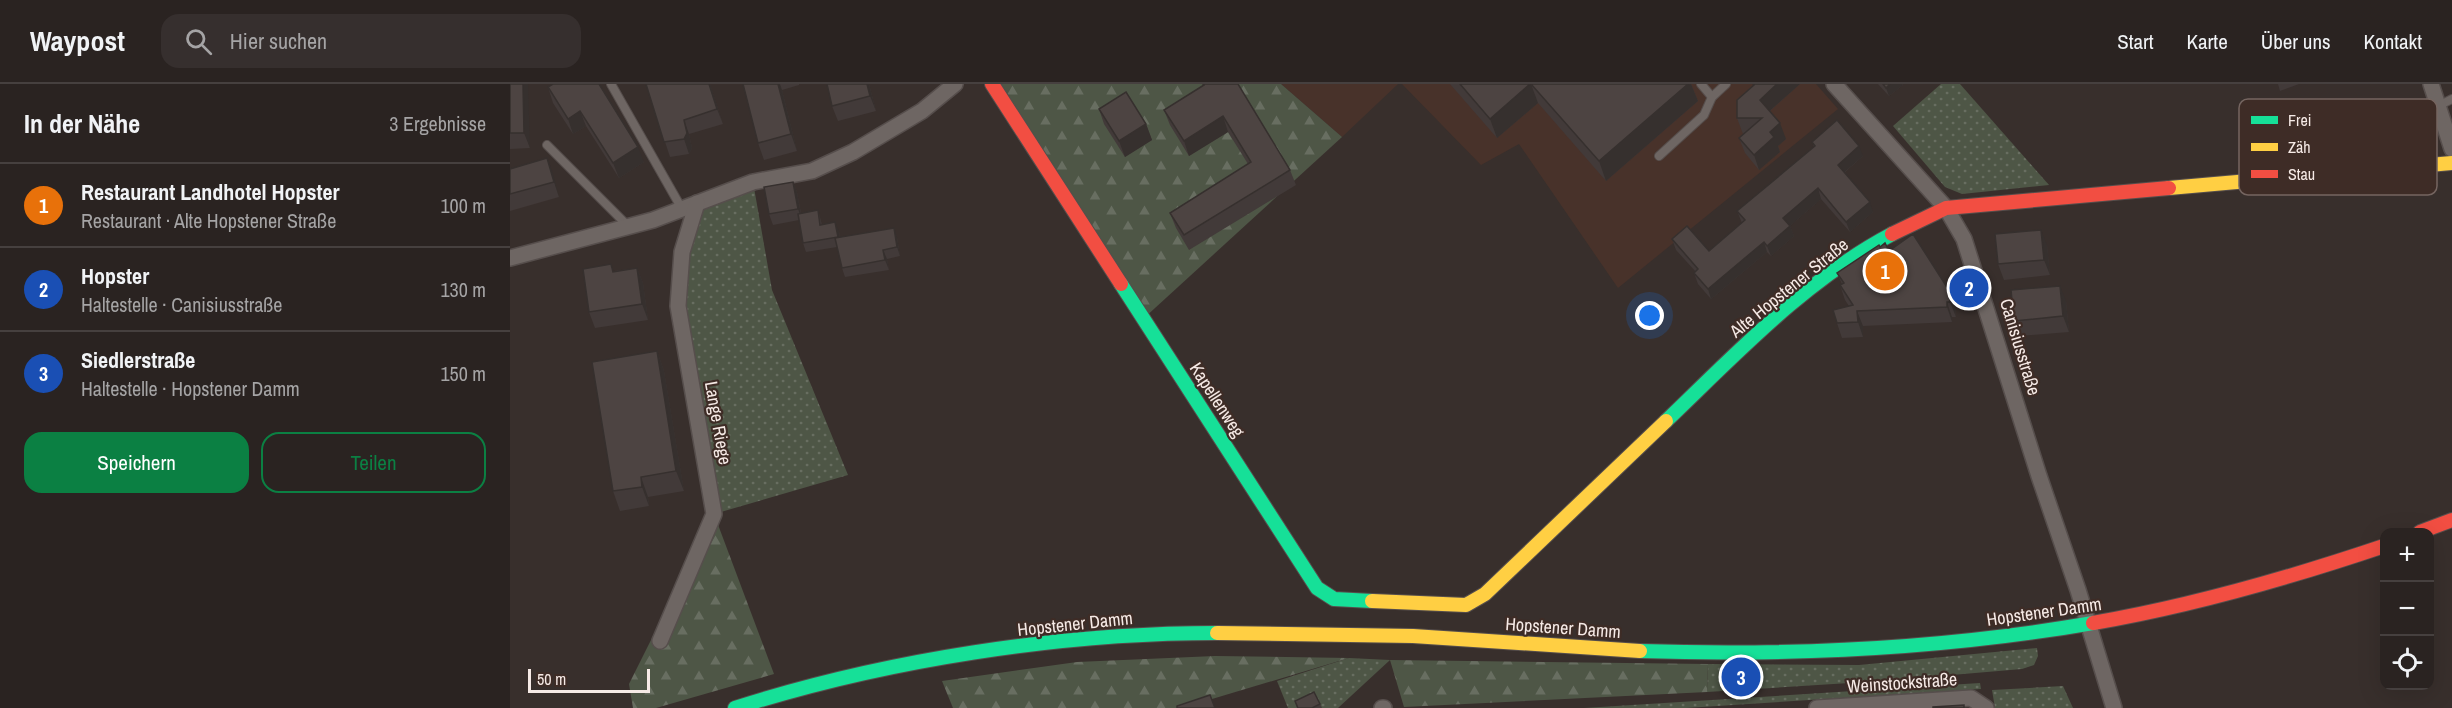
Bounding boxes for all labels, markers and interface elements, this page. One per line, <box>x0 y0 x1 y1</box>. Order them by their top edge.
search box <box>161 14 581 68</box>
text: Waypost <box>30 22 125 60</box>
icon: search <box>182 25 215 58</box>
text: Hier suchen <box>230 26 327 56</box>
text: Start <box>2117 27 2154 56</box>
text: Karte <box>2187 27 2228 56</box>
text: Über uns <box>2261 27 2331 56</box>
text: Kontakt <box>2364 27 2422 56</box>
legend <box>2239 99 2437 195</box>
text: In der Nähe <box>24 106 140 141</box>
text: Frei <box>2288 109 2311 131</box>
text: 3 Ergebnisse <box>389 110 486 137</box>
text: Zäh <box>2288 136 2311 158</box>
text: Stau <box>2288 163 2315 185</box>
text: Restaurant Landhotel Hopster <box>81 177 340 207</box>
text: 1 <box>39 192 48 219</box>
text: 100 m <box>440 192 486 219</box>
text: Restaurant · Alte Hopstener Straße <box>81 207 336 234</box>
street label: Alte Hopstener Straße <box>1723 232 1853 344</box>
pin: 1 <box>1866 248 1904 294</box>
text: Hopster <box>81 261 149 291</box>
pin: 2 <box>1950 266 1988 310</box>
text: 2 <box>39 276 48 303</box>
text: 130 m <box>440 276 486 303</box>
text: Haltestelle · Canisiusstraße <box>81 291 282 318</box>
street label: Canisiusstraße <box>1994 295 2047 398</box>
your location <box>1635 301 1664 330</box>
text: Siedlerstraße <box>81 345 195 375</box>
street label: Kapellenweg <box>1184 357 1251 443</box>
text: 3 <box>39 360 48 387</box>
text: 150 m <box>440 360 486 387</box>
text: Haltestelle · Hopstener Damm <box>81 375 300 402</box>
street label: Lange Riege <box>699 379 738 467</box>
button: Speichern <box>24 432 249 493</box>
button: Teilen <box>261 432 486 493</box>
map controls <box>2380 528 2434 690</box>
button: + <box>2380 528 2434 582</box>
button: − <box>2380 582 2434 636</box>
street label: Hopstener Damm <box>1985 591 2103 632</box>
street label: Hopstener Damm <box>1016 605 1134 642</box>
street label: Hopstener Damm <box>1504 611 1622 644</box>
button: locate <box>2380 636 2434 690</box>
pin: 3 <box>1722 654 1760 700</box>
scale bar <box>528 666 650 694</box>
street label: Weinstockstraße <box>1846 666 1958 699</box>
text: 50 m <box>537 668 566 690</box>

